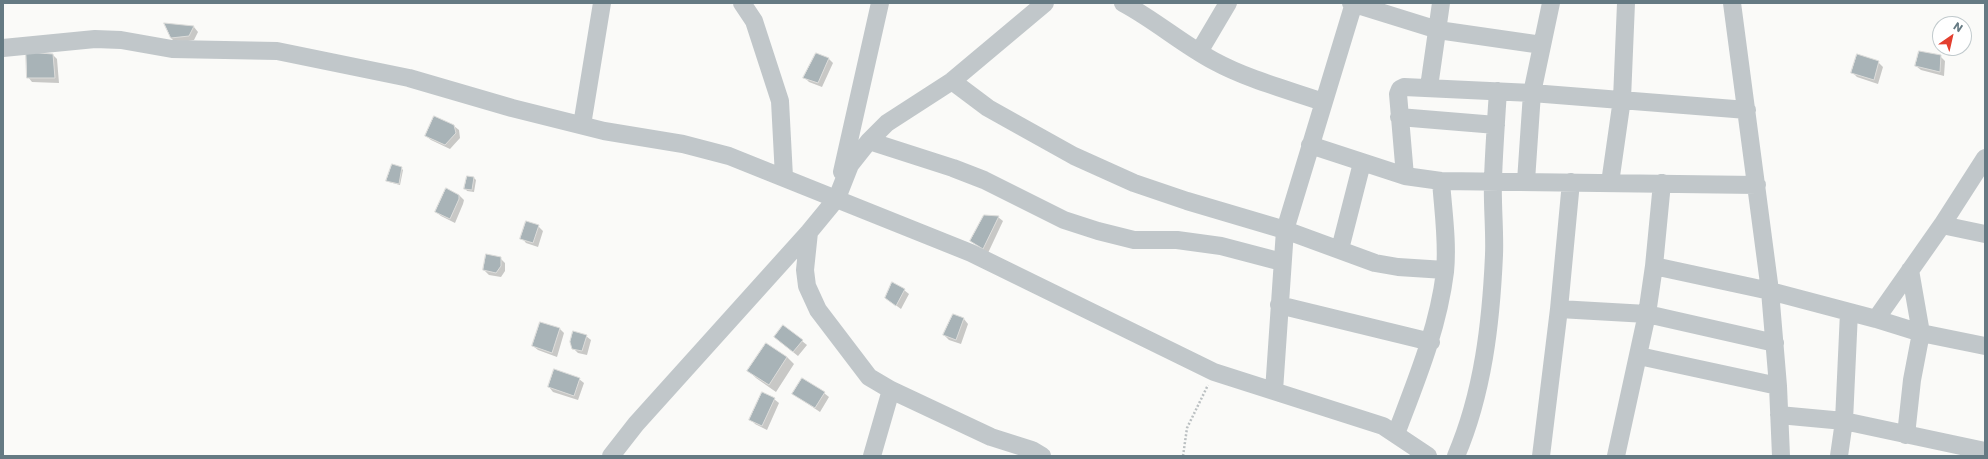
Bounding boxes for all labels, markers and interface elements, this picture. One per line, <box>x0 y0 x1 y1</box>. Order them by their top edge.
north arrow <box>1932 16 1972 56</box>
text: N <box>1950 18 1966 36</box>

